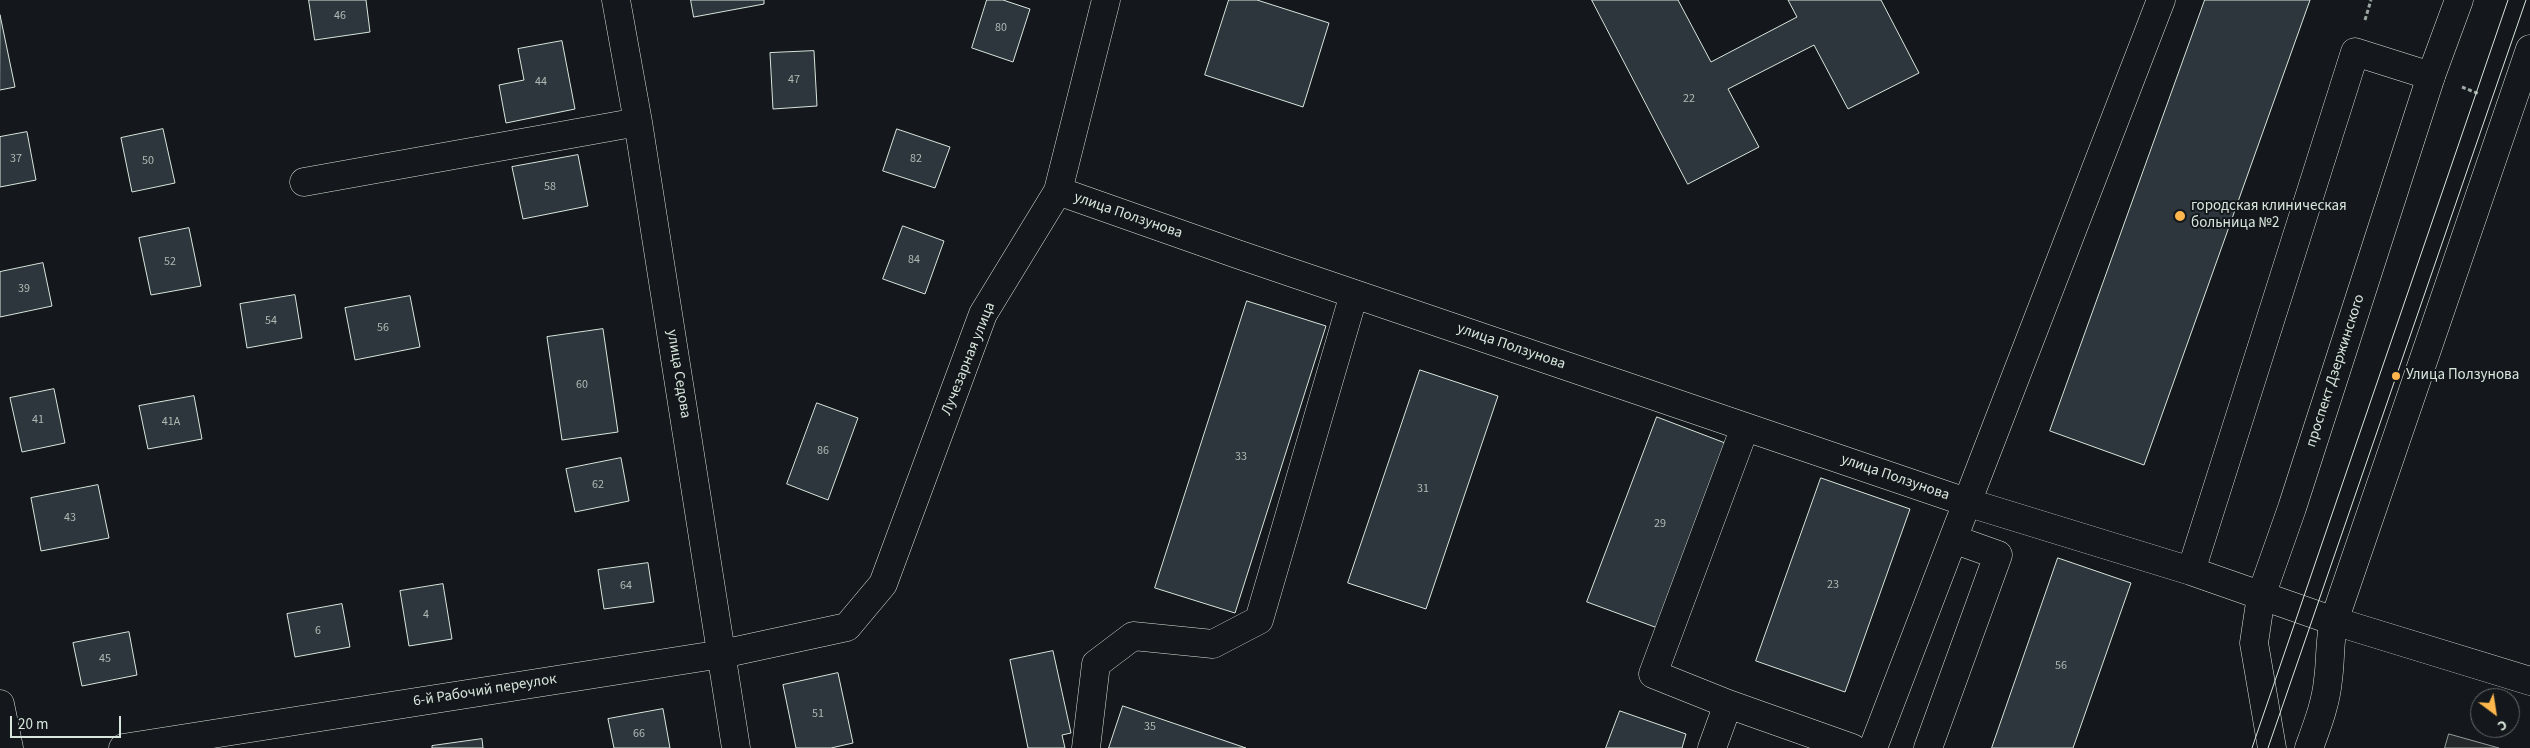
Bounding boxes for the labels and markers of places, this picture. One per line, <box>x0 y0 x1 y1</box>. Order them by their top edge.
place label: городская клиническая больница №2 <box>2191 198 2347 233</box>
marker: городская клиническая больница №2 <box>2173 209 2187 223</box>
place label: Улица Ползунова <box>2406 367 2519 385</box>
marker: Улица Ползунова <box>2390 370 2402 382</box>

